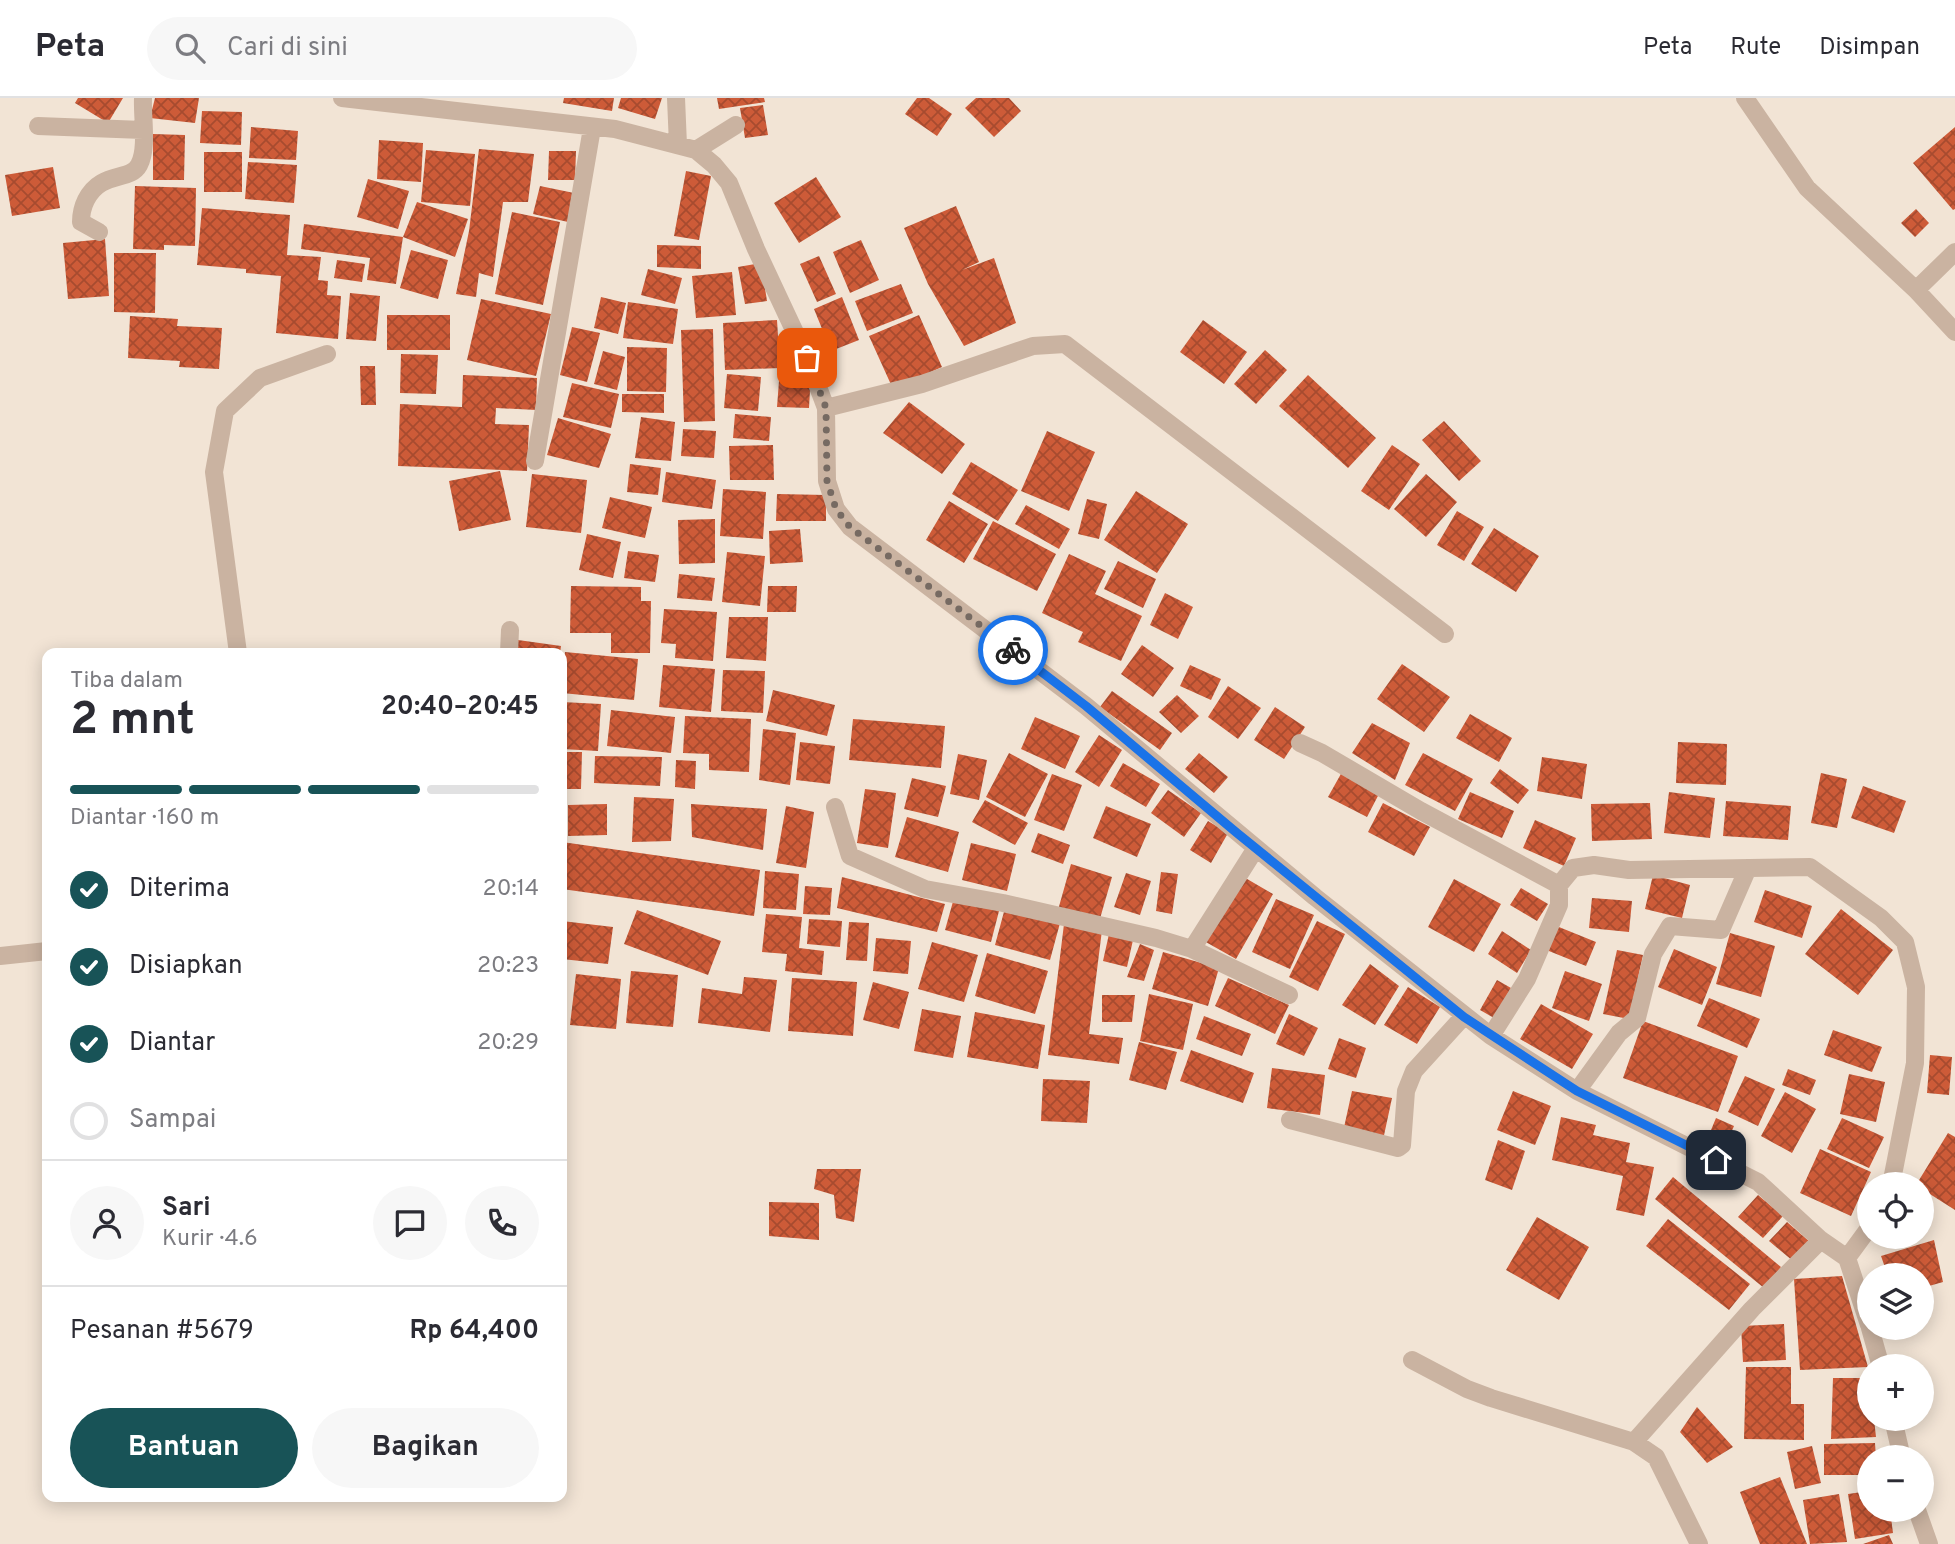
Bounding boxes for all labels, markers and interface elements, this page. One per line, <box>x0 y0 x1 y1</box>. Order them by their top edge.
search box <box>147 17 637 80</box>
text: Peta <box>35 27 105 69</box>
icon: search <box>171 29 209 67</box>
text: Cari di sini <box>227 32 348 65</box>
text: Peta <box>1643 33 1692 63</box>
text: Rute <box>1730 33 1781 63</box>
text: Disimpan <box>1819 33 1920 63</box>
pin <box>777 328 837 388</box>
icon: bag <box>788 339 826 377</box>
courier <box>978 615 1048 685</box>
icon: bike <box>994 631 1032 669</box>
text: Tiba dalam <box>70 667 183 696</box>
text: 20:40–20:45 <box>381 691 539 724</box>
text: 2 mnt <box>70 692 195 751</box>
text: Diantar · 160 m <box>70 804 219 833</box>
icon: check <box>70 871 108 909</box>
text: Diterima <box>129 873 230 906</box>
text: 20:14 <box>483 875 539 904</box>
icon: check <box>70 948 108 986</box>
text: Disiapkan <box>129 950 243 983</box>
text: 20:23 <box>477 952 539 981</box>
icon: check <box>70 1025 108 1063</box>
text: Diantar <box>129 1027 215 1060</box>
text: 20:29 <box>477 1029 539 1058</box>
text: Sampai <box>129 1104 216 1137</box>
pin <box>1686 1130 1746 1190</box>
icon: home <box>1697 1141 1735 1179</box>
map controls <box>1857 1172 1934 1522</box>
button: locate <box>1857 1172 1934 1249</box>
button: person <box>70 1186 144 1260</box>
button: chat <box>373 1186 447 1260</box>
button: phone <box>465 1186 539 1260</box>
text: Sari <box>162 1192 211 1225</box>
text: Kurir · 4.6 <box>162 1225 258 1254</box>
button: layers <box>1857 1263 1934 1340</box>
text: Pesanan #5679 <box>70 1315 254 1348</box>
text: Rp 64,400 <box>409 1315 539 1348</box>
button: + <box>1857 1354 1934 1431</box>
button: Bantuan <box>70 1408 298 1488</box>
button: Bagikan <box>312 1408 539 1488</box>
button: − <box>1857 1445 1934 1522</box>

